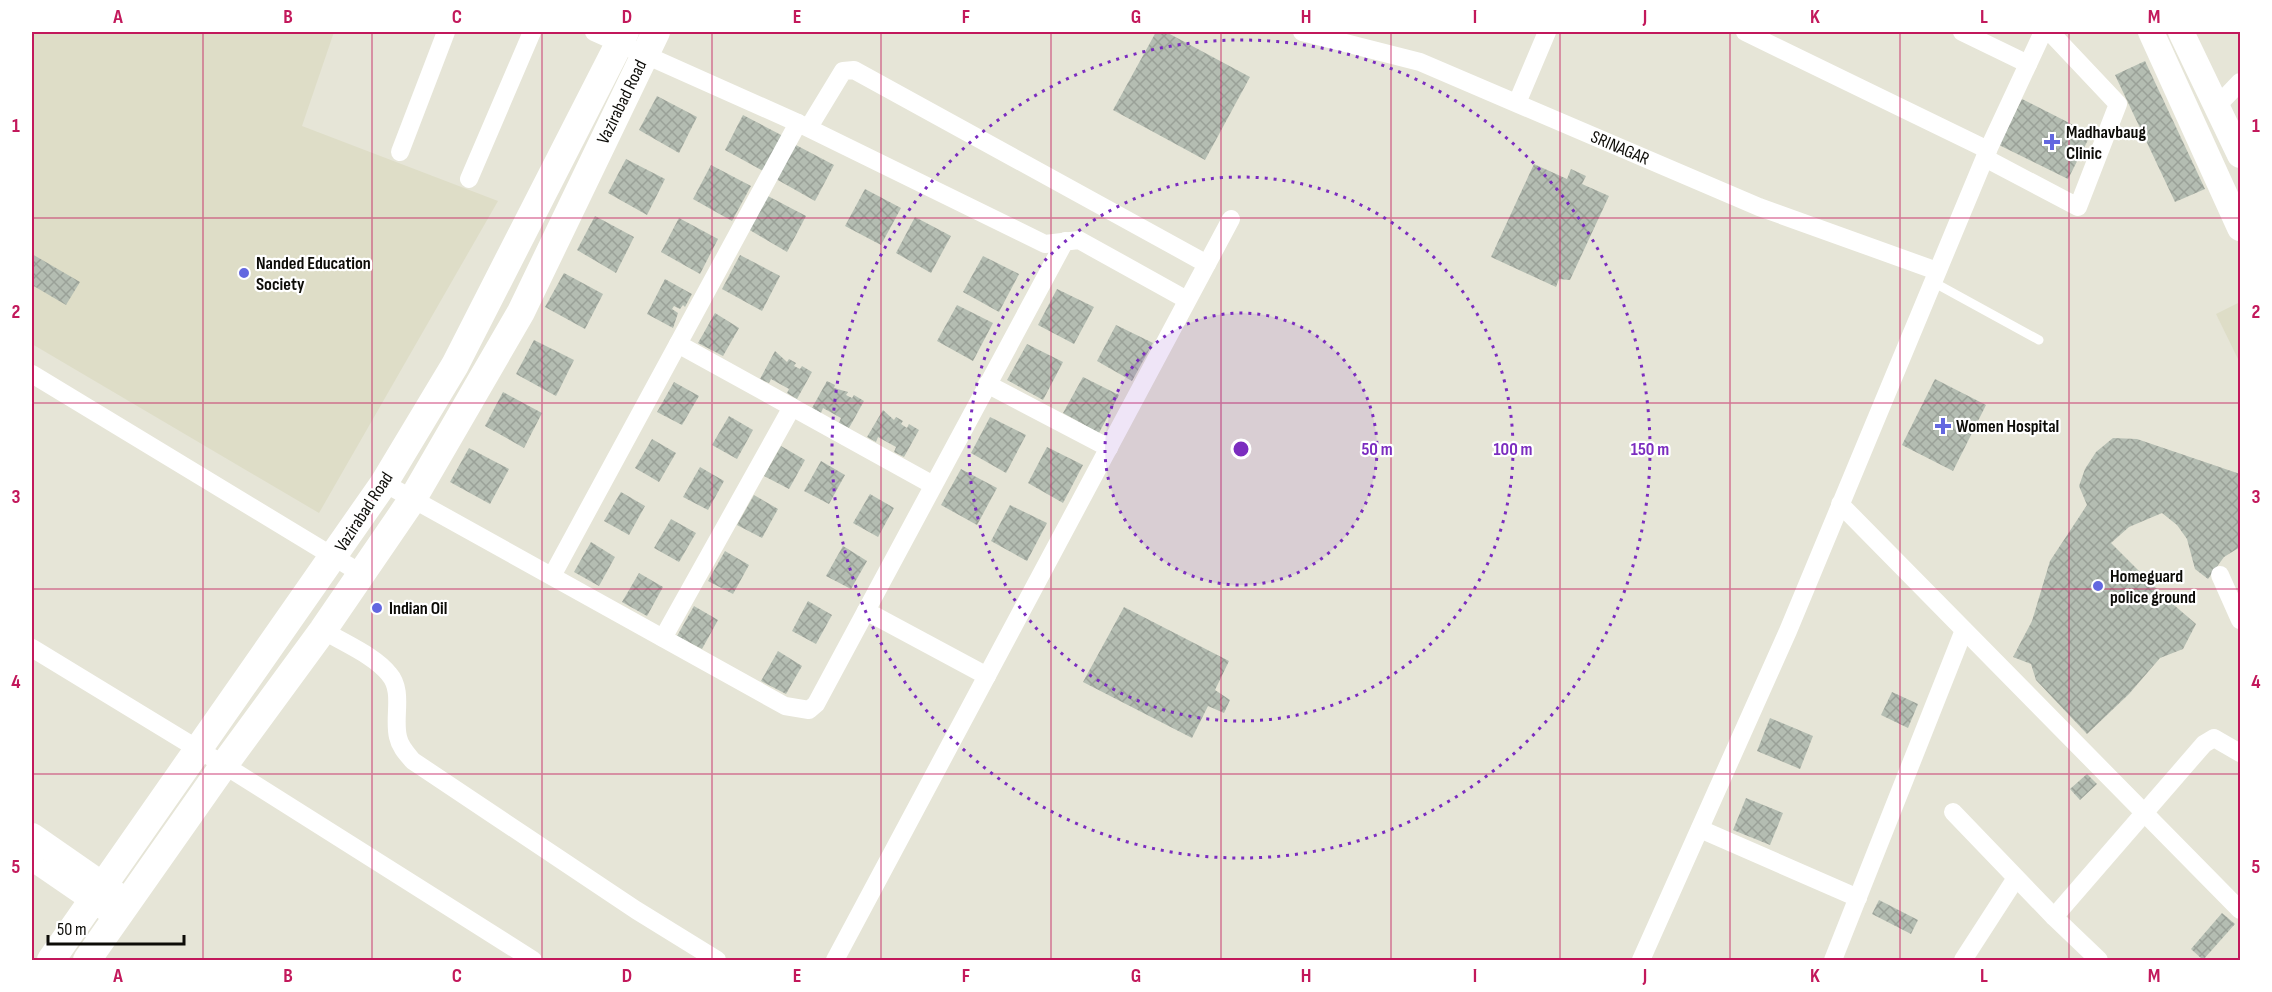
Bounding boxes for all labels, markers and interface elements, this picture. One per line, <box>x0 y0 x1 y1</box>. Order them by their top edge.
text: A <box>112 5 123 29</box>
text: B <box>283 5 293 29</box>
text: C <box>452 5 462 29</box>
text: D <box>622 5 632 29</box>
text: E <box>793 5 801 29</box>
text: F <box>962 5 970 29</box>
text: G <box>1131 5 1141 29</box>
text: H <box>1301 5 1311 29</box>
text: I <box>1473 5 1477 29</box>
text: J <box>1642 5 1647 29</box>
text: K <box>1810 5 1820 29</box>
text: L <box>1980 5 1988 29</box>
text: M <box>2148 5 2160 29</box>
street label: Vazirabad Road <box>593 57 651 147</box>
text: 1 <box>12 114 20 138</box>
text: 1 <box>2252 114 2260 138</box>
place label: Madhavbaug Clinic <box>2066 122 2146 164</box>
street label: SRINAGAR <box>1588 126 1652 170</box>
marker: Madhavbaug Clinic <box>2043 133 2061 151</box>
place label: Nanded Education Society <box>256 253 371 295</box>
marker: Nanded Education Society <box>237 266 251 280</box>
text: 2 <box>12 300 20 324</box>
text: 2 <box>2252 300 2260 324</box>
place label: Women Hospital <box>1956 416 2059 437</box>
marker: Women Hospital <box>1934 417 1952 435</box>
centre of rings <box>1231 439 1251 459</box>
text: 50 m <box>1361 439 1393 460</box>
text: 100 m <box>1494 439 1533 460</box>
text: 150 m <box>1631 439 1669 460</box>
street label: Vazirabad Road <box>330 468 398 556</box>
text: 3 <box>12 485 21 509</box>
text: 3 <box>2252 485 2261 509</box>
place label: Homeguard police ground <box>2110 566 2196 608</box>
marker: Homeguard police ground <box>2091 579 2105 593</box>
place label: Indian Oil <box>389 598 447 619</box>
marker: Indian Oil <box>370 601 384 615</box>
text: 4 <box>11 670 21 694</box>
text: 4 <box>2251 670 2261 694</box>
text: 5 <box>12 855 21 879</box>
text: 5 <box>2252 855 2261 879</box>
scale bar <box>48 908 184 946</box>
text: 50 m <box>57 919 87 940</box>
text: A <box>112 964 123 988</box>
text: B <box>283 964 293 988</box>
text: C <box>452 964 462 988</box>
text: D <box>622 964 632 988</box>
text: E <box>793 964 801 988</box>
text: F <box>962 964 970 988</box>
text: G <box>1131 964 1141 988</box>
text: H <box>1301 964 1311 988</box>
text: I <box>1473 964 1477 988</box>
text: J <box>1642 964 1647 988</box>
text: K <box>1810 964 1820 988</box>
text: L <box>1980 964 1988 988</box>
text: M <box>2148 964 2160 988</box>

